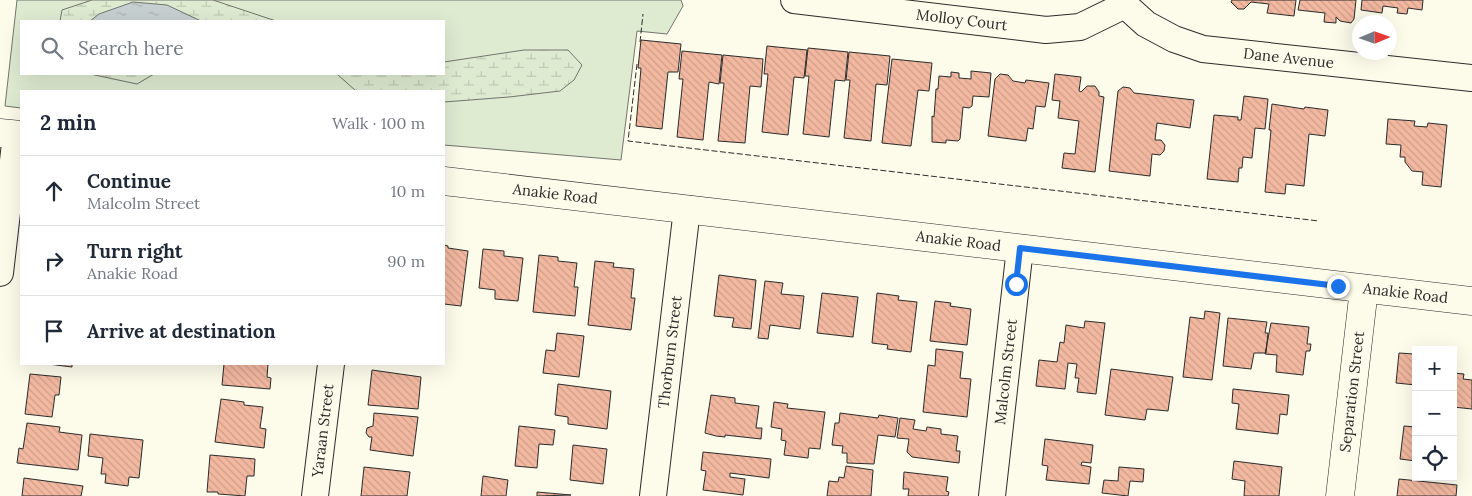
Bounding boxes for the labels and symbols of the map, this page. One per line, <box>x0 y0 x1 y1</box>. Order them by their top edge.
street label: Molloy Court <box>915 5 1009 34</box>
north arrow <box>1352 15 1397 60</box>
street label: Dane Avenue <box>1242 43 1335 72</box>
street label: Anakie Road <box>511 179 599 208</box>
street label: Anakie Road <box>914 226 1002 255</box>
route start <box>1005 273 1028 296</box>
route end <box>1327 275 1350 298</box>
street label: Anakie Road <box>1361 278 1449 307</box>
street label: Thorburn Street <box>653 294 686 409</box>
street label: Malcolm Street <box>990 318 1021 426</box>
street label: Separation Street <box>1335 330 1368 453</box>
street label: Yaraan Street <box>307 382 338 479</box>

